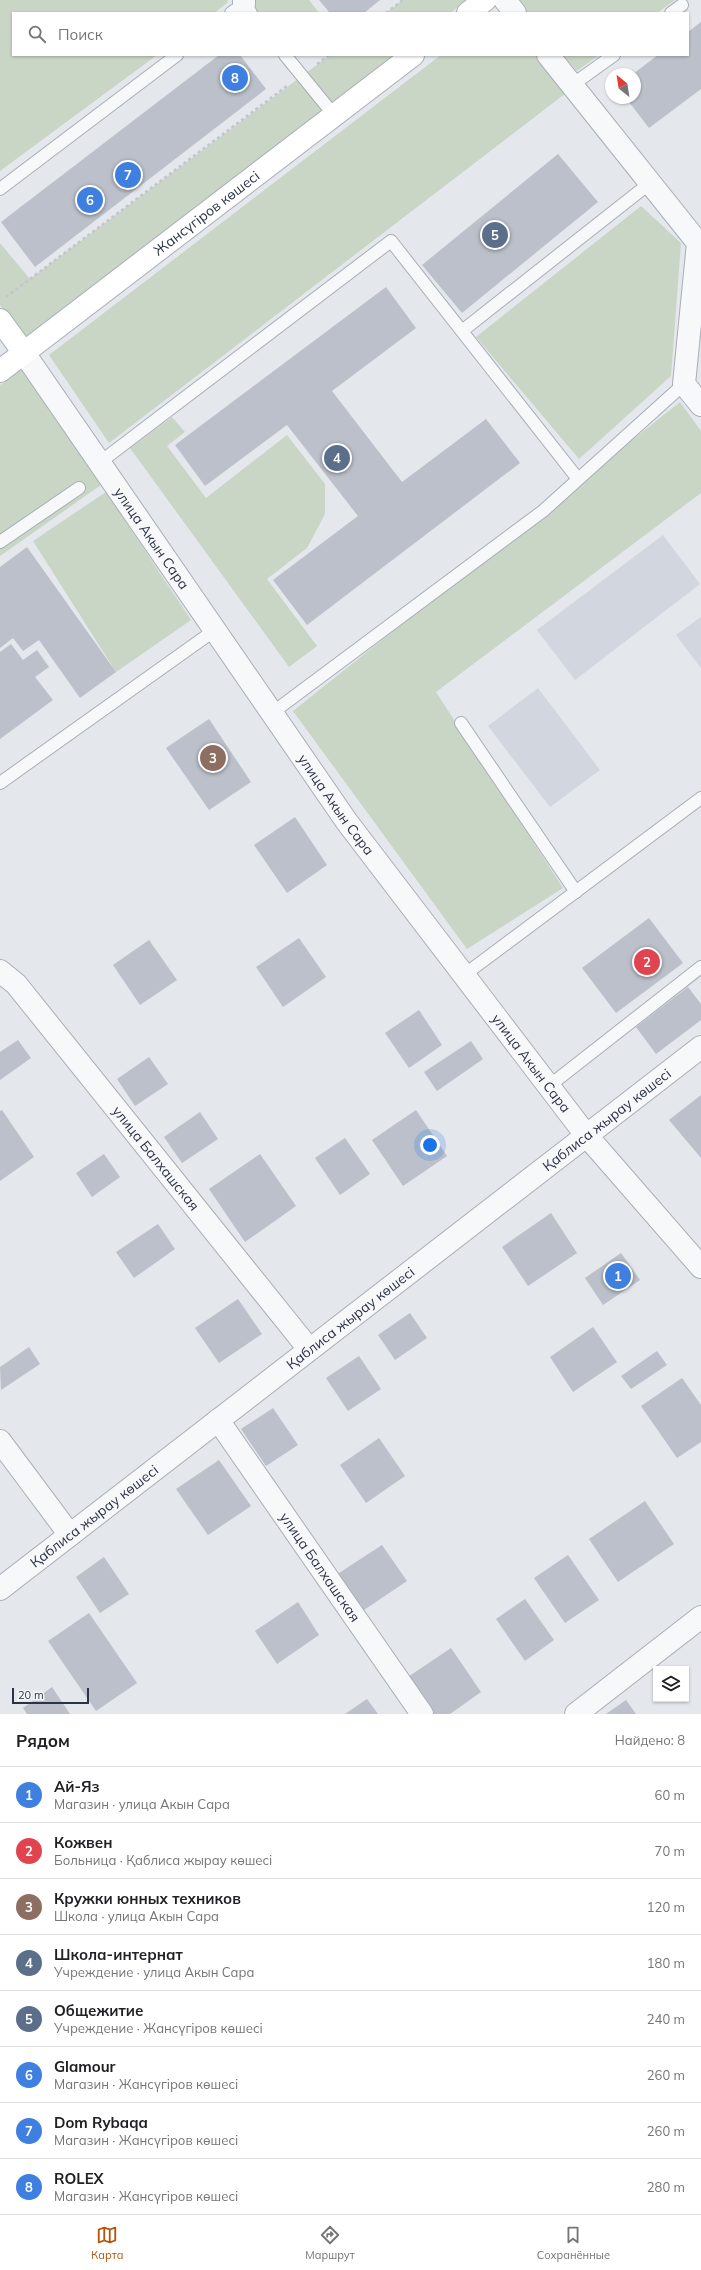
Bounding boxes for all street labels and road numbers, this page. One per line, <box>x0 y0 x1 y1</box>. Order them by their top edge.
street label: Жансүгіров көшесі <box>150 167 263 259</box>
street label: улица Акын Сара <box>110 484 193 593</box>
street label: улица Акын Сара <box>294 751 378 859</box>
street label: улица Акын Сара <box>488 1010 575 1116</box>
street label: Қаблиса жырау көшесі <box>539 1065 675 1175</box>
street label: улица Балхашская <box>108 1102 203 1214</box>
street label: Қаблиса жырау көшесі <box>283 1263 418 1373</box>
street label: Қаблиса жырау көшесі <box>26 1461 162 1572</box>
street label: улица Балхашская <box>276 1509 364 1625</box>

